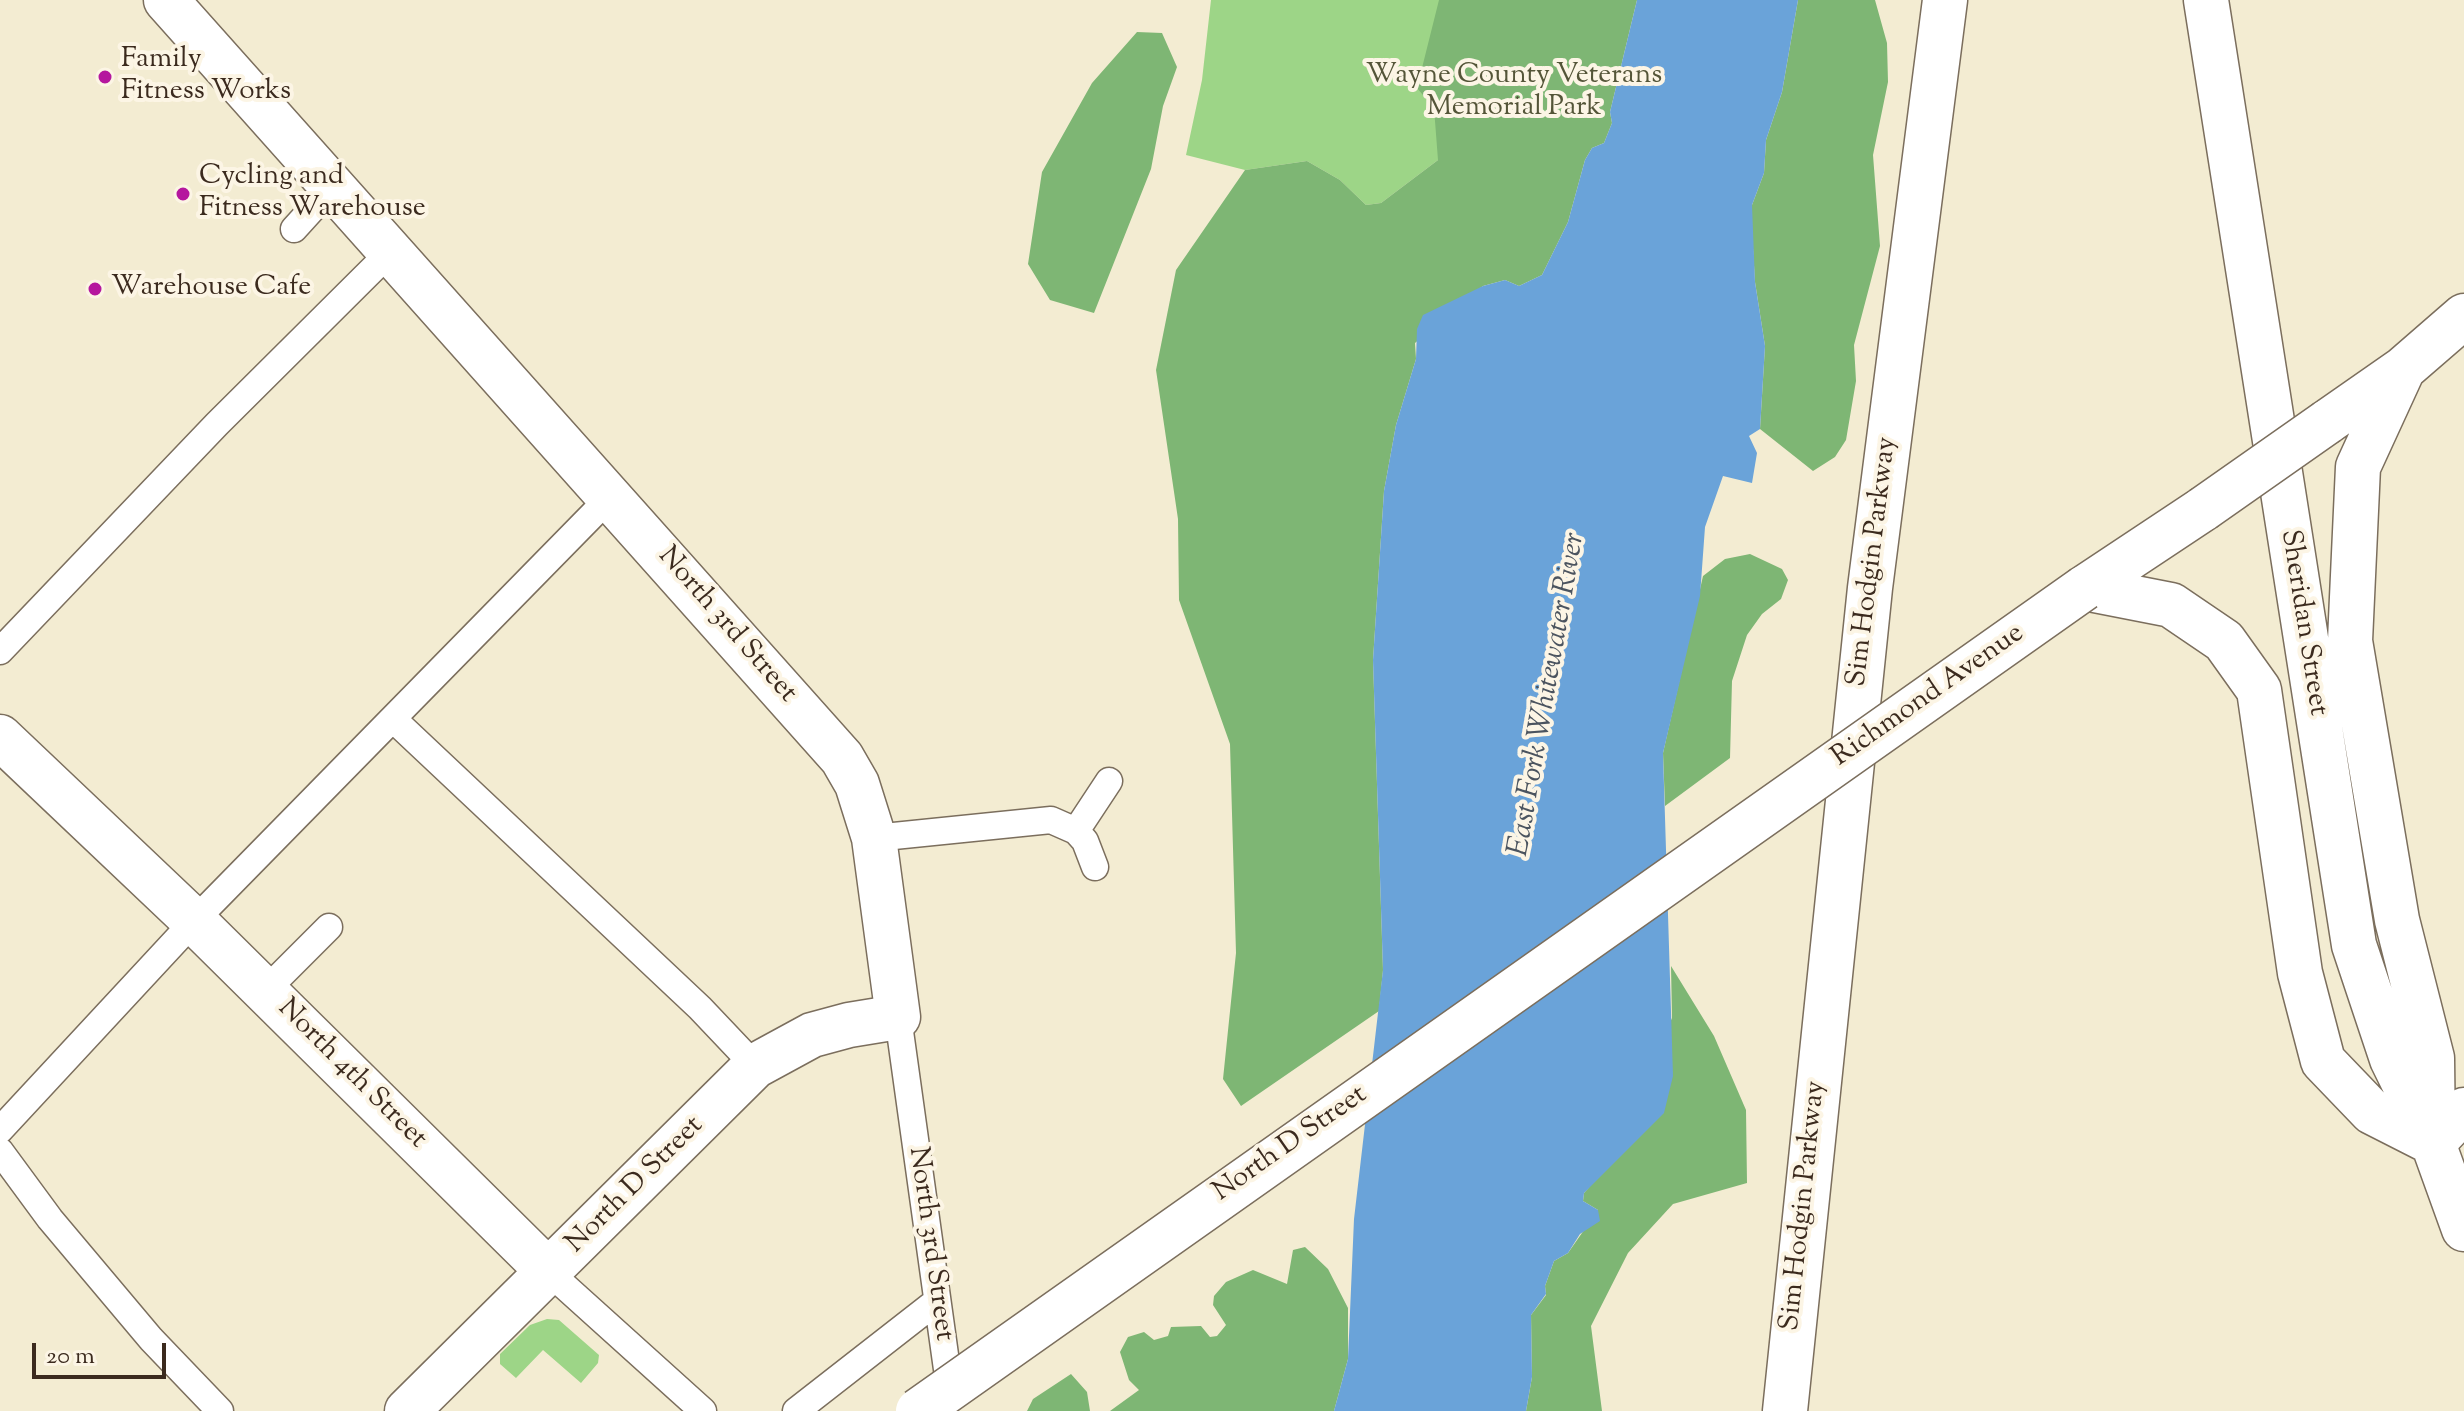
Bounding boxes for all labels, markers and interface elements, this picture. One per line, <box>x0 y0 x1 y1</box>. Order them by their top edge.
place label: Family Fitness Works <box>121 44 291 110</box>
park label: Wayne County Veterans Memorial Park <box>1366 60 1662 126</box>
marker: Family Fitness Works <box>96 68 114 86</box>
place label: Cycling and Fitness Warehouse <box>199 161 426 227</box>
marker: Cycling and Fitness Warehouse <box>174 185 192 203</box>
place label: Warehouse Cafe <box>111 272 311 306</box>
marker: Warehouse Cafe <box>86 280 104 298</box>
street label: Sim Hodgin Parkway <box>1842 435 1906 689</box>
street label: Sheridan Street <box>2271 528 2333 718</box>
water label: East Fork Whitewater River <box>1503 530 1595 860</box>
street label: North 3rd Street <box>649 541 803 711</box>
street label: Richmond Avenue <box>1827 618 2031 776</box>
street label: North 4th Street <box>269 993 433 1157</box>
street label: Sim Hodgin Parkway <box>1775 1079 1835 1333</box>
street label: North D Street <box>1208 1080 1374 1210</box>
street label: North D Street <box>560 1110 712 1262</box>
street label: North 3rd Street <box>899 1145 959 1343</box>
scale bar <box>36 1327 170 1377</box>
text: 20 m <box>46 1340 95 1374</box>

